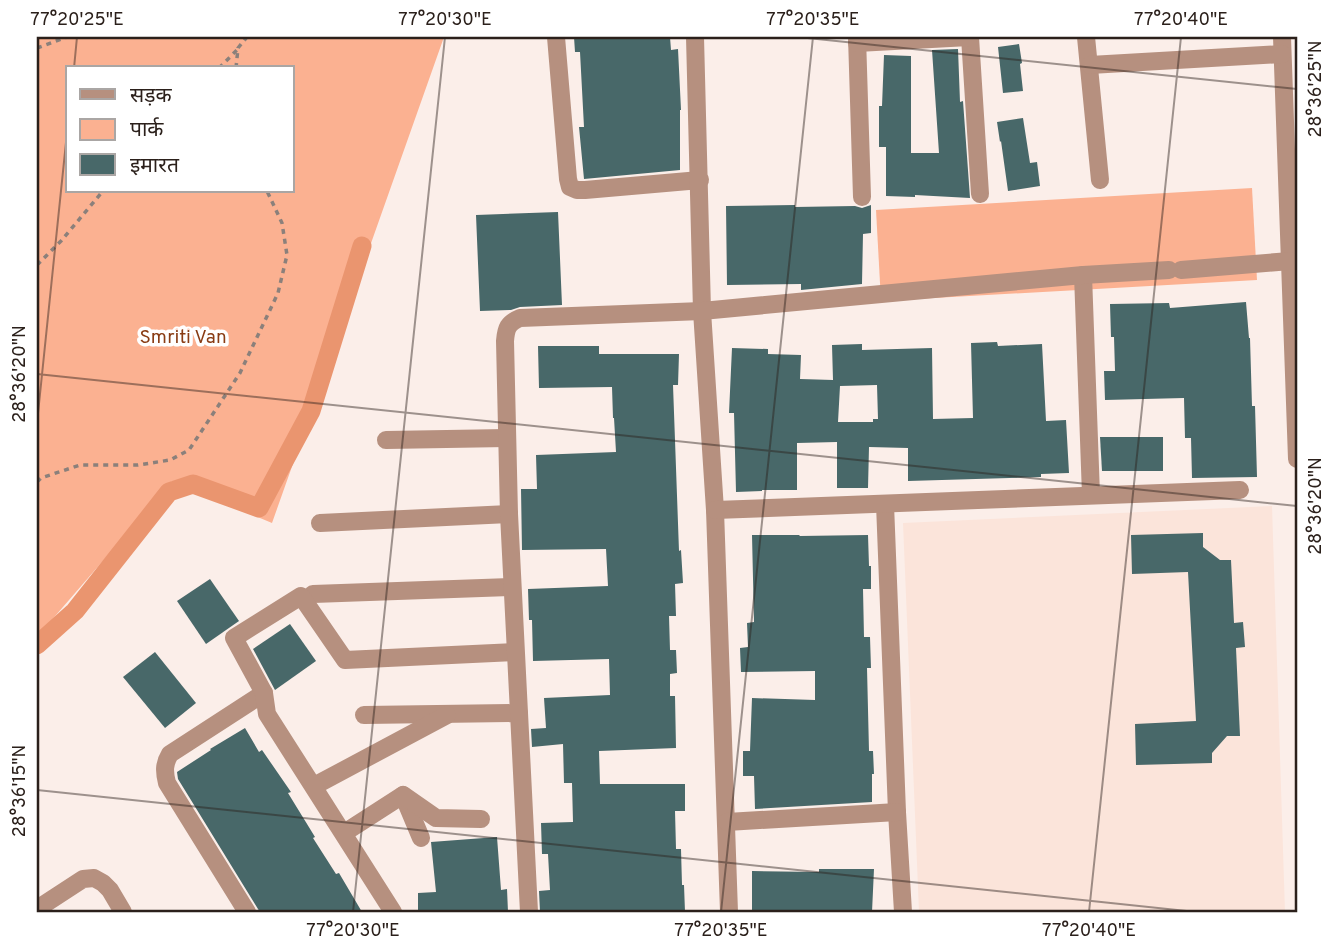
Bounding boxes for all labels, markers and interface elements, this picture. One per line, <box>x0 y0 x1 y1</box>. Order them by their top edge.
text: 77°20'25"E <box>30 9 124 32</box>
text: 77°20'30"E <box>398 9 492 32</box>
text: 77°20'35"E <box>766 9 860 32</box>
text: 77°20'40"E <box>1134 9 1228 32</box>
text: 28°36'25"N <box>1305 40 1328 138</box>
legend <box>66 66 294 192</box>
text: सड़क <box>130 83 172 110</box>
text: पार्क <box>130 117 164 144</box>
text: इमारत <box>130 153 180 180</box>
text: 28°36'20"N <box>9 325 32 423</box>
park label: Smriti Van <box>139 326 227 350</box>
text: 28°36'20"N <box>1305 457 1328 555</box>
text: 28°36'15"N <box>9 745 32 837</box>
text: 77°20'30"E <box>306 920 400 943</box>
text: 77°20'35"E <box>674 920 768 943</box>
text: 77°20'40"E <box>1042 920 1136 943</box>

